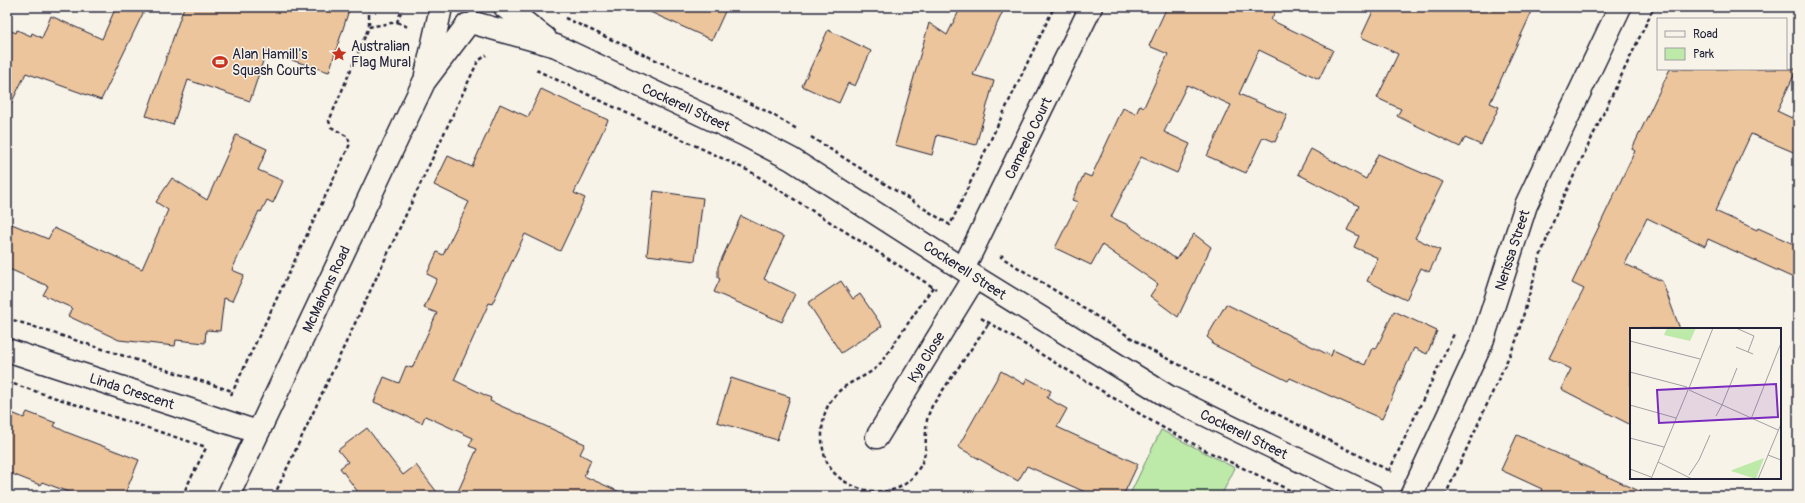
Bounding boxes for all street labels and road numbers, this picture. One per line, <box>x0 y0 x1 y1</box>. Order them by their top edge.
street label: Cockerell Street <box>639 80 733 135</box>
street label: Cameelo Court <box>1001 94 1056 182</box>
street label: Nerissa Street <box>1491 207 1534 293</box>
street label: Cockerell Street <box>920 237 1010 304</box>
street label: McMahons Road <box>299 243 354 335</box>
street label: Kya Close <box>904 329 949 386</box>
street label: Linda Crescent <box>87 370 177 413</box>
street label: Cockerell Street <box>1197 406 1291 463</box>

